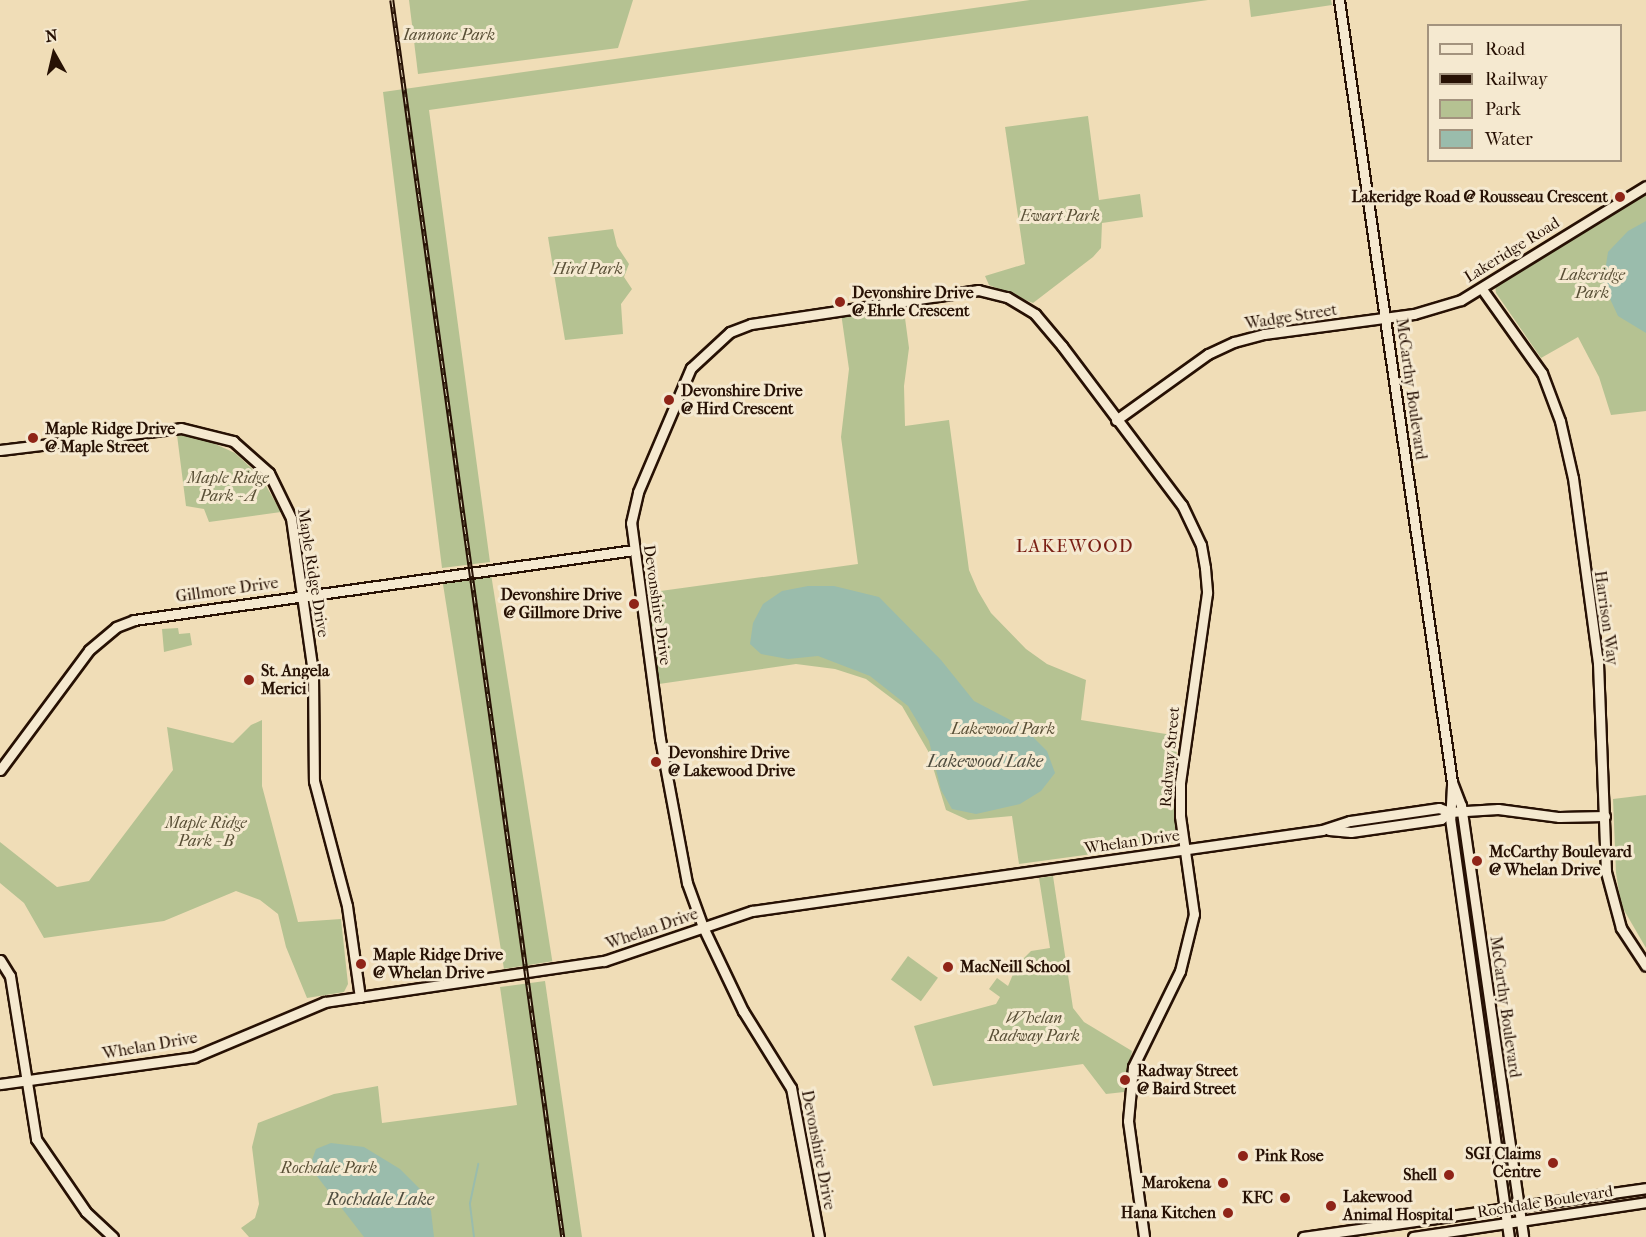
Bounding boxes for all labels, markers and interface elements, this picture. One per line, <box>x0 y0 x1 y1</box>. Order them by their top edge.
north arrow <box>24 24 84 84</box>
legend <box>1427 24 1622 162</box>
text: N <box>44 25 59 46</box>
park label: Iannone Park <box>403 25 495 45</box>
text: Road <box>1485 39 1525 60</box>
text: Railway <box>1485 69 1548 90</box>
text: Park <box>1485 99 1521 120</box>
text: Water <box>1485 129 1533 150</box>
place label: Lakeridge Road @ Rousseau Crescent <box>1352 187 1608 207</box>
marker: Lakeridge Road @ Rousseau Crescent <box>1613 190 1627 204</box>
park label: Ewart Park <box>1020 206 1100 226</box>
street label: Lakeridge Road <box>1461 213 1563 287</box>
park label: Hird Park <box>553 259 623 279</box>
park label: Lakeridge Park <box>1559 265 1625 303</box>
place label: Devonshire Drive @ Ehrle Crescent <box>852 283 974 321</box>
marker: Devonshire Drive @ Ehrle Crescent <box>833 295 847 309</box>
street label: Wadge Street <box>1244 300 1338 334</box>
street label: McCarthy Boulevard <box>1392 317 1430 461</box>
place label: Devonshire Drive @ Hird Crescent <box>681 381 803 419</box>
marker: Devonshire Drive @ Hird Crescent <box>662 393 676 407</box>
place label: Maple Ridge Drive @ Maple Street <box>45 419 175 457</box>
marker: Maple Ridge Drive @ Maple Street <box>26 431 40 445</box>
park label: Maple Ridge Park - A <box>187 468 269 506</box>
street label: Maple Ridge Drive <box>293 507 333 639</box>
district label: LAKEWOOD <box>1016 536 1134 558</box>
street label: Devonshire Drive <box>639 543 675 667</box>
street label: Harrison Way <box>1590 569 1622 667</box>
street label: Gillmore Drive <box>175 573 279 607</box>
place label: Devonshire Drive @ Gillmore Drive <box>500 585 622 623</box>
marker: Devonshire Drive @ Gillmore Drive <box>627 597 641 611</box>
place label: St. Angela Merici <box>261 661 329 699</box>
marker: St. Angela Merici <box>242 673 256 687</box>
street label: Radway Street <box>1156 706 1184 808</box>
park label: Lakewood Park <box>951 719 1055 739</box>
place label: Devonshire Drive @ Lakewood Drive <box>668 743 795 781</box>
water label: Lakewood Lake <box>927 751 1043 773</box>
marker: Devonshire Drive @ Lakewood Drive <box>649 755 663 769</box>
park label: Maple Ridge Park - B <box>165 813 247 851</box>
street label: Whelan Drive <box>1083 826 1181 858</box>
place label: McCarthy Boulevard @ Whelan Drive <box>1489 842 1632 880</box>
marker: McCarthy Boulevard @ Whelan Drive <box>1470 854 1484 868</box>
street label: Whelan Drive <box>603 904 701 954</box>
street label: McCarthy Boulevard <box>1486 935 1524 1079</box>
place label: Maple Ridge Drive @ Whelan Drive <box>373 945 503 983</box>
marker: Maple Ridge Drive @ Whelan Drive <box>354 957 368 971</box>
place label: MacNeill School <box>960 957 1070 977</box>
marker: MacNeill School <box>941 960 955 974</box>
park label: Whelan Radway Park <box>988 1008 1080 1046</box>
street label: Whelan Drive <box>101 1028 199 1064</box>
place label: Radway Street @ Baird Street <box>1137 1061 1238 1099</box>
marker: Radway Street @ Baird Street <box>1118 1073 1132 1087</box>
street label: Devonshire Drive <box>797 1088 839 1212</box>
place label: SGI Claims Centre <box>1465 1144 1541 1182</box>
place label: Pink Rose <box>1255 1146 1324 1166</box>
marker: Pink Rose <box>1236 1149 1250 1163</box>
marker: SGI Claims Centre <box>1546 1156 1560 1170</box>
park label: Rochdale Park <box>281 1158 377 1178</box>
place label: Shell <box>1403 1165 1437 1185</box>
marker: Shell <box>1442 1168 1456 1182</box>
place label: Marokena <box>1142 1173 1211 1193</box>
marker: Marokena <box>1216 1176 1230 1190</box>
street label: Rochdale Boulevard <box>1476 1182 1614 1222</box>
place label: Lakewood Animal Hospital <box>1343 1187 1453 1225</box>
place label: KFC <box>1242 1188 1273 1208</box>
water label: Rochdale Lake <box>326 1189 434 1211</box>
marker: KFC <box>1278 1191 1292 1205</box>
marker: Lakewood Animal Hospital <box>1324 1199 1338 1213</box>
place label: Hana Kitchen <box>1121 1203 1216 1223</box>
marker: Hana Kitchen <box>1221 1206 1235 1220</box>

